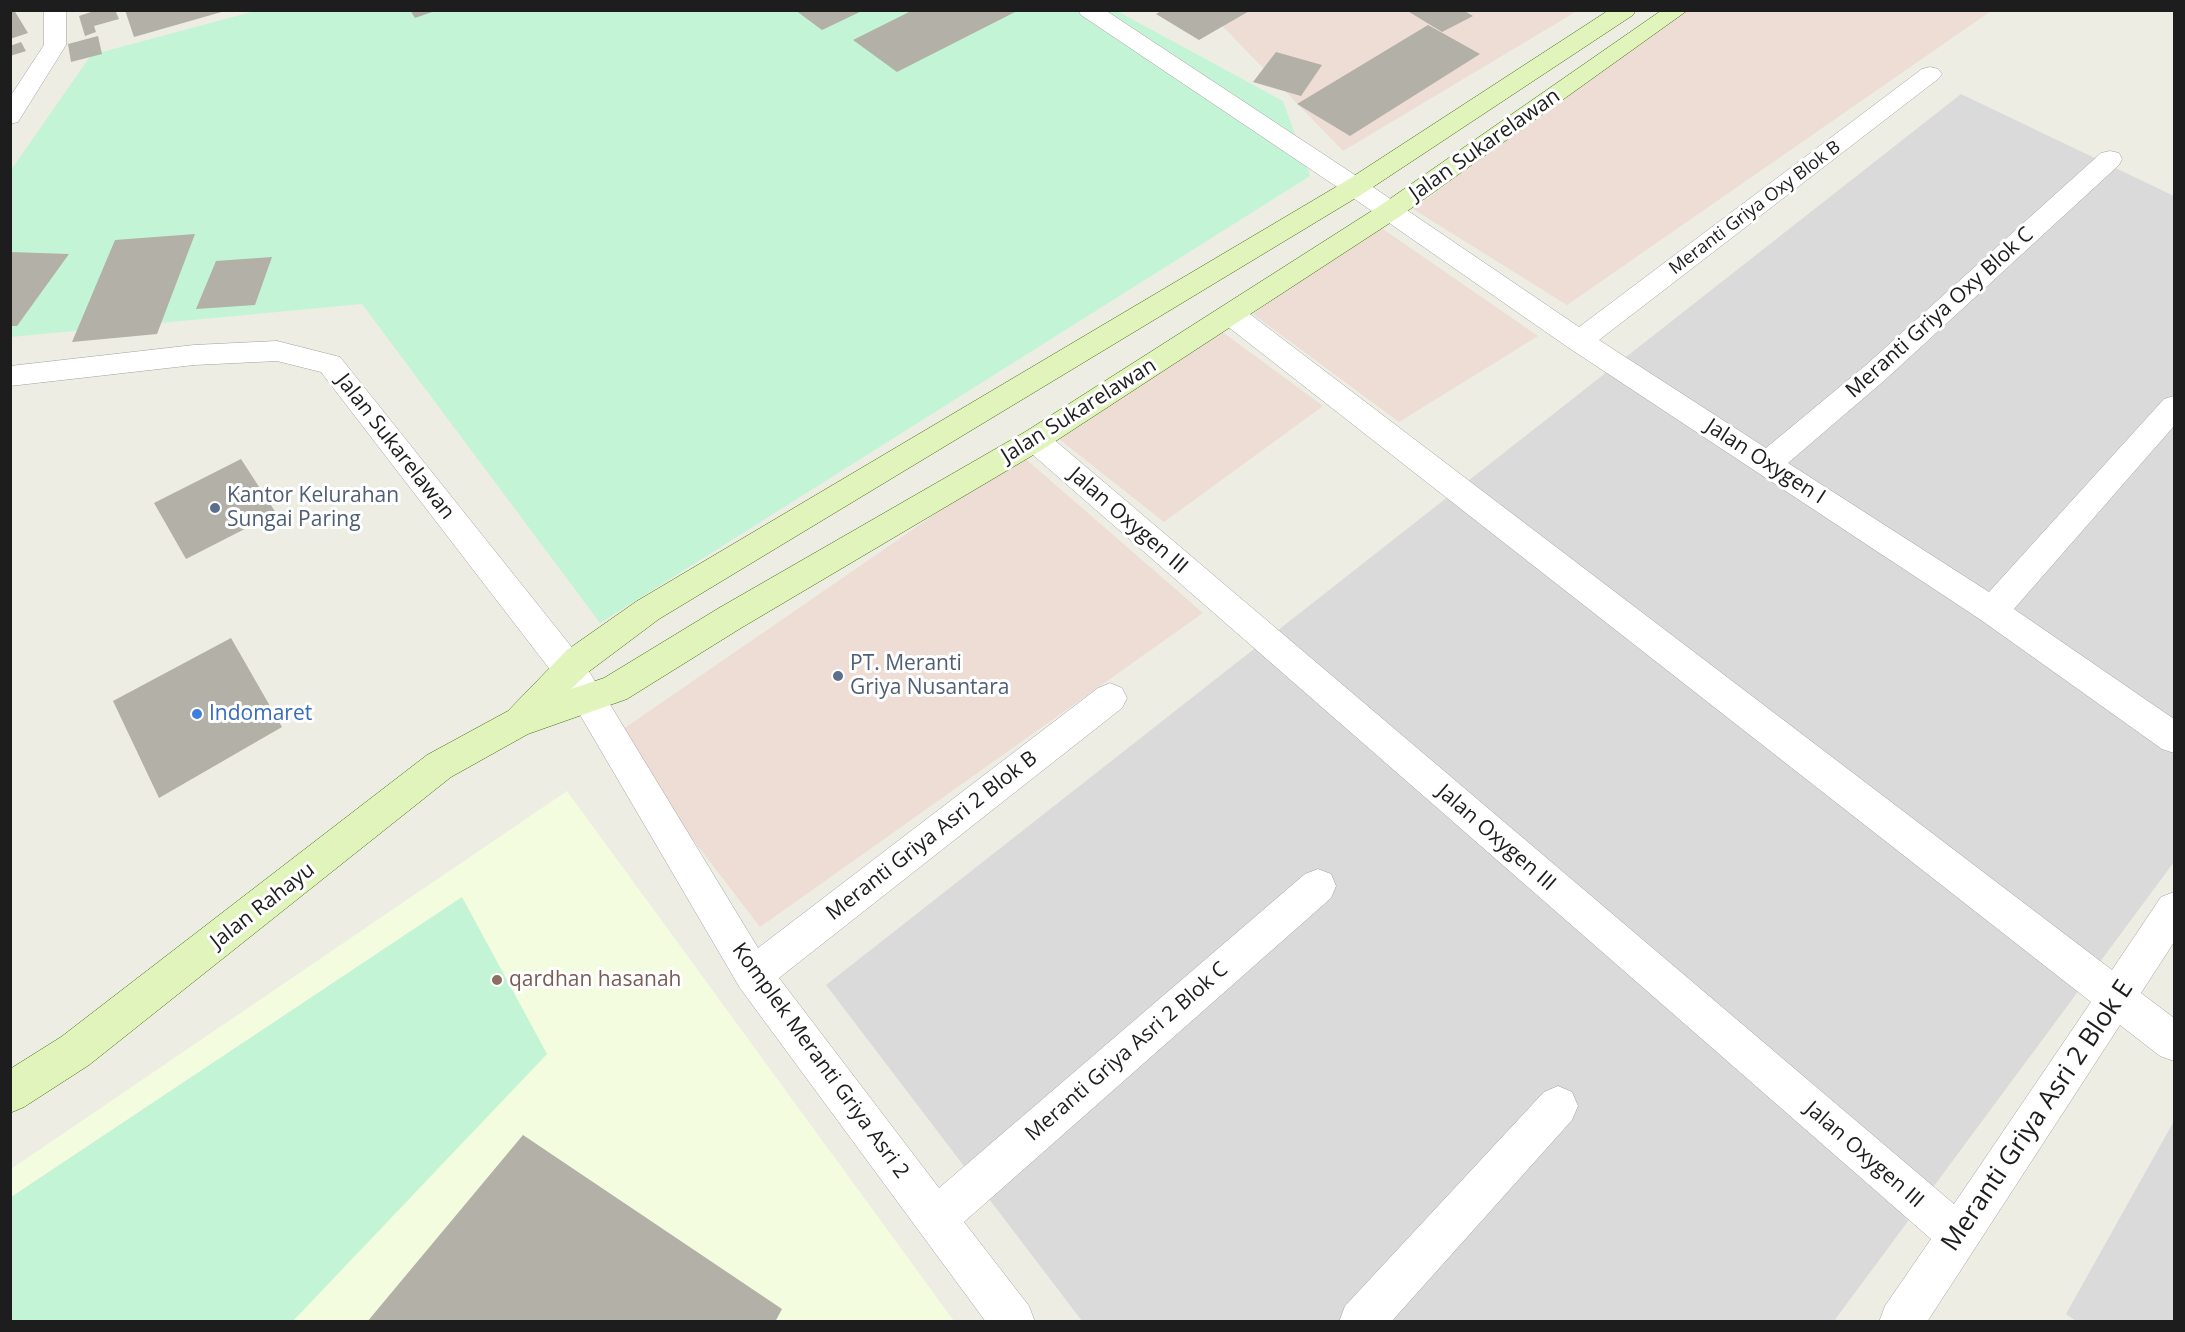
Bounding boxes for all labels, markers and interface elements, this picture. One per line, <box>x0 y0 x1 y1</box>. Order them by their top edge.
street label: Jalan Sukarelawan <box>1405 84 1565 206</box>
street label: Meranti Griya Oxy Blok B <box>1665 137 1845 279</box>
street label: Meranti Griya Oxy Blok C <box>1841 222 2039 404</box>
street label: Jalan Sukarelawan <box>997 353 1161 469</box>
street label: Jalan Sukarelawan <box>330 369 460 525</box>
street label: Jalan Oxygen I <box>1700 414 1830 510</box>
street label: Jalan Oxygen III <box>1063 462 1193 580</box>
place label: Kantor Kelurahan Sungai Paring <box>227 483 399 533</box>
marker: Kantor Kelurahan Sungai Paring <box>208 501 222 515</box>
place label: PT. Meranti Griya Nusantara <box>850 651 1009 701</box>
marker: PT. Meranti Griya Nusantara <box>831 669 845 683</box>
place label: Indomaret <box>209 701 312 727</box>
marker: Indomaret <box>190 707 204 721</box>
street label: Meranti Griya Asri 2 Blok B <box>822 746 1042 926</box>
street label: Jalan Oxygen III <box>1431 779 1561 897</box>
street label: Jalan Rahayu <box>206 858 320 954</box>
street label: Komplek Meranti Griya Asri 2 <box>726 938 914 1184</box>
street label: Meranti Griya Asri 2 Blok C <box>1021 957 1233 1147</box>
place label: qardhan hasanah <box>509 967 681 993</box>
marker: qardhan hasanah <box>490 973 504 987</box>
street label: Meranti Griya Asri 2 Blok E <box>1936 975 2140 1257</box>
street label: Jalan Oxygen III <box>1799 1096 1929 1214</box>

